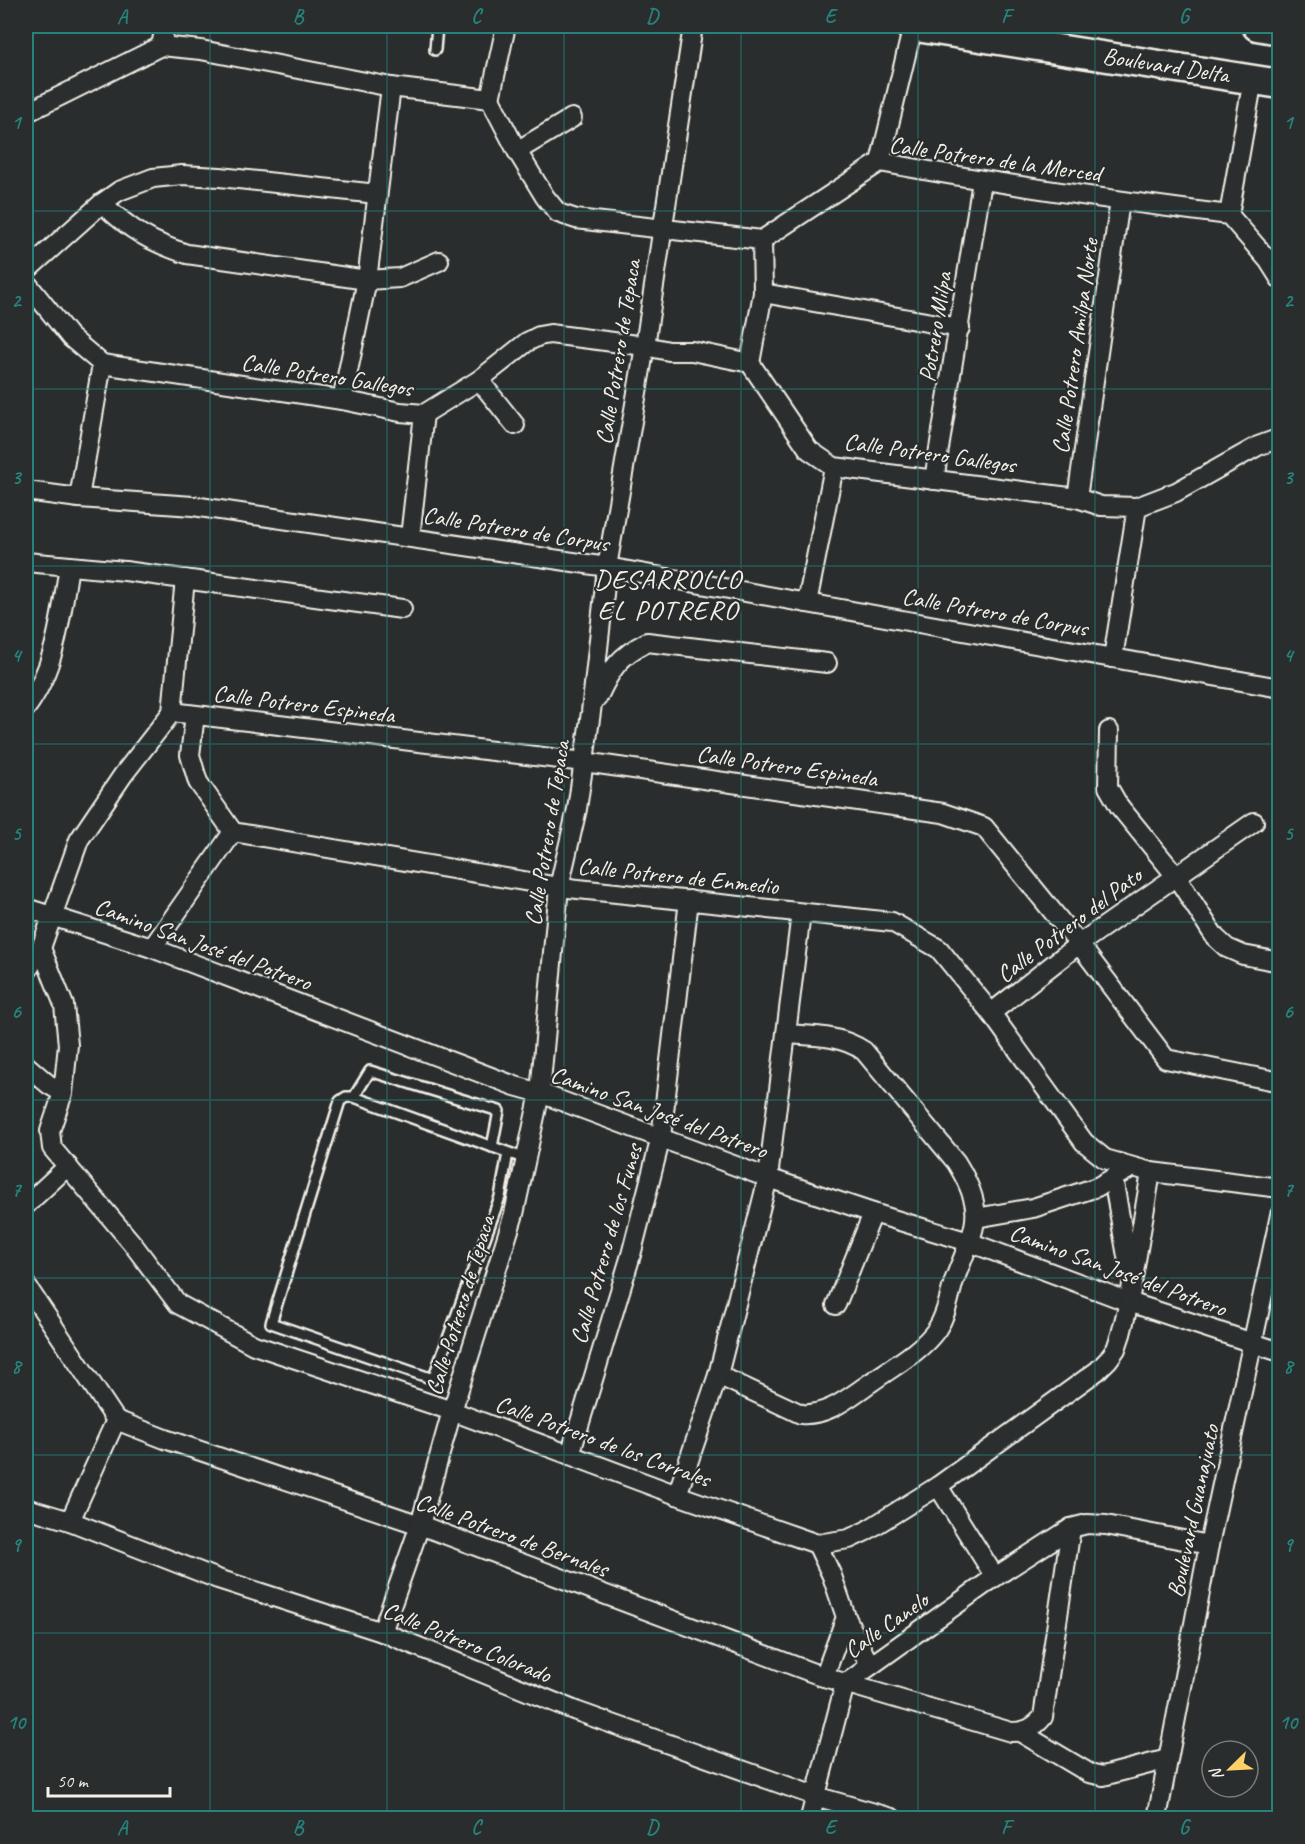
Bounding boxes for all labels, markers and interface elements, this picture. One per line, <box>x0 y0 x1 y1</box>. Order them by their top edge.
text: A <box>117 4 129 29</box>
text: B <box>293 4 305 29</box>
text: C <box>471 4 483 29</box>
text: D <box>646 4 660 29</box>
text: E <box>825 4 839 29</box>
text: F <box>1001 4 1015 29</box>
text: G <box>1179 4 1192 29</box>
street label: Boulevard Delta <box>1101 40 1233 90</box>
text: 1 <box>12 110 23 135</box>
text: 1 <box>1284 110 1295 135</box>
street label: Calle Potrero de la Merced <box>887 129 1106 189</box>
street label: Calle Potrero Amilpa Norte <box>1045 234 1105 455</box>
street label: Calle Potrero de Tepaca <box>589 255 648 447</box>
street label: Potrero Milpa <box>912 269 959 384</box>
text: 2 <box>12 288 23 313</box>
text: 2 <box>1284 288 1295 313</box>
street label: Calle Potrero Gallegos <box>239 347 416 404</box>
street label: Calle Potrero Gallegos <box>842 426 1019 480</box>
text: 3 <box>12 465 23 490</box>
text: 3 <box>1284 465 1295 490</box>
street label: Calle Potrero de Corpus <box>421 499 613 559</box>
district label: DESARROLLO EL POTRERO <box>594 562 743 627</box>
street label: Calle Potrero de Corpus <box>900 581 1092 643</box>
text: 4 <box>12 643 24 668</box>
text: 4 <box>1284 643 1296 668</box>
street label: Calle Potrero Espineda <box>212 678 398 730</box>
street label: Calle Potrero de Tepaca <box>518 736 577 928</box>
street label: Calle Potrero Espineda <box>695 738 881 794</box>
text: 5 <box>12 821 23 846</box>
text: 5 <box>1284 821 1295 846</box>
street label: Calle Potrero de Enmedio <box>576 851 781 902</box>
street label: Calle Potrero del Pato <box>990 859 1150 989</box>
street label: Camino San José del Potrero <box>91 891 317 998</box>
text: 6 <box>11 999 22 1024</box>
text: 6 <box>1283 999 1294 1024</box>
street label: Camino San José del Potrero <box>547 1059 773 1166</box>
street label: Calle Potrero de los Funes <box>563 1138 650 1347</box>
text: 7 <box>12 1177 23 1202</box>
text: 7 <box>1284 1177 1295 1202</box>
street label: Calle Potrero de Tepaca <box>418 1209 502 1399</box>
street label: Camino San José del Potrero <box>1006 1217 1232 1324</box>
text: 8 <box>12 1354 24 1379</box>
text: 8 <box>1284 1354 1296 1379</box>
street label: Calle Potrero de los Corrales <box>491 1388 716 1494</box>
street label: Boulevard Guanajuato <box>1160 1420 1226 1600</box>
street label: Calle Potrero de Bernales <box>412 1486 615 1585</box>
text: 9 <box>12 1532 23 1557</box>
text: 9 <box>1284 1532 1295 1557</box>
street label: Calle Canelo <box>838 1584 936 1665</box>
street label: Calle Potrero Colorado <box>379 1595 557 1690</box>
text: 10 <box>7 1710 27 1735</box>
text: 10 <box>1279 1710 1299 1735</box>
north arrow <box>1200 1739 1260 1799</box>
scale bar <box>48 1760 170 1798</box>
text: N <box>1205 1763 1228 1783</box>
text: 50 m <box>57 1770 90 1792</box>
text: A <box>117 1815 129 1840</box>
text: B <box>293 1815 305 1840</box>
text: C <box>471 1815 483 1840</box>
text: D <box>646 1815 660 1840</box>
text: E <box>825 1815 839 1840</box>
text: F <box>1001 1815 1015 1840</box>
text: G <box>1179 1815 1192 1840</box>

